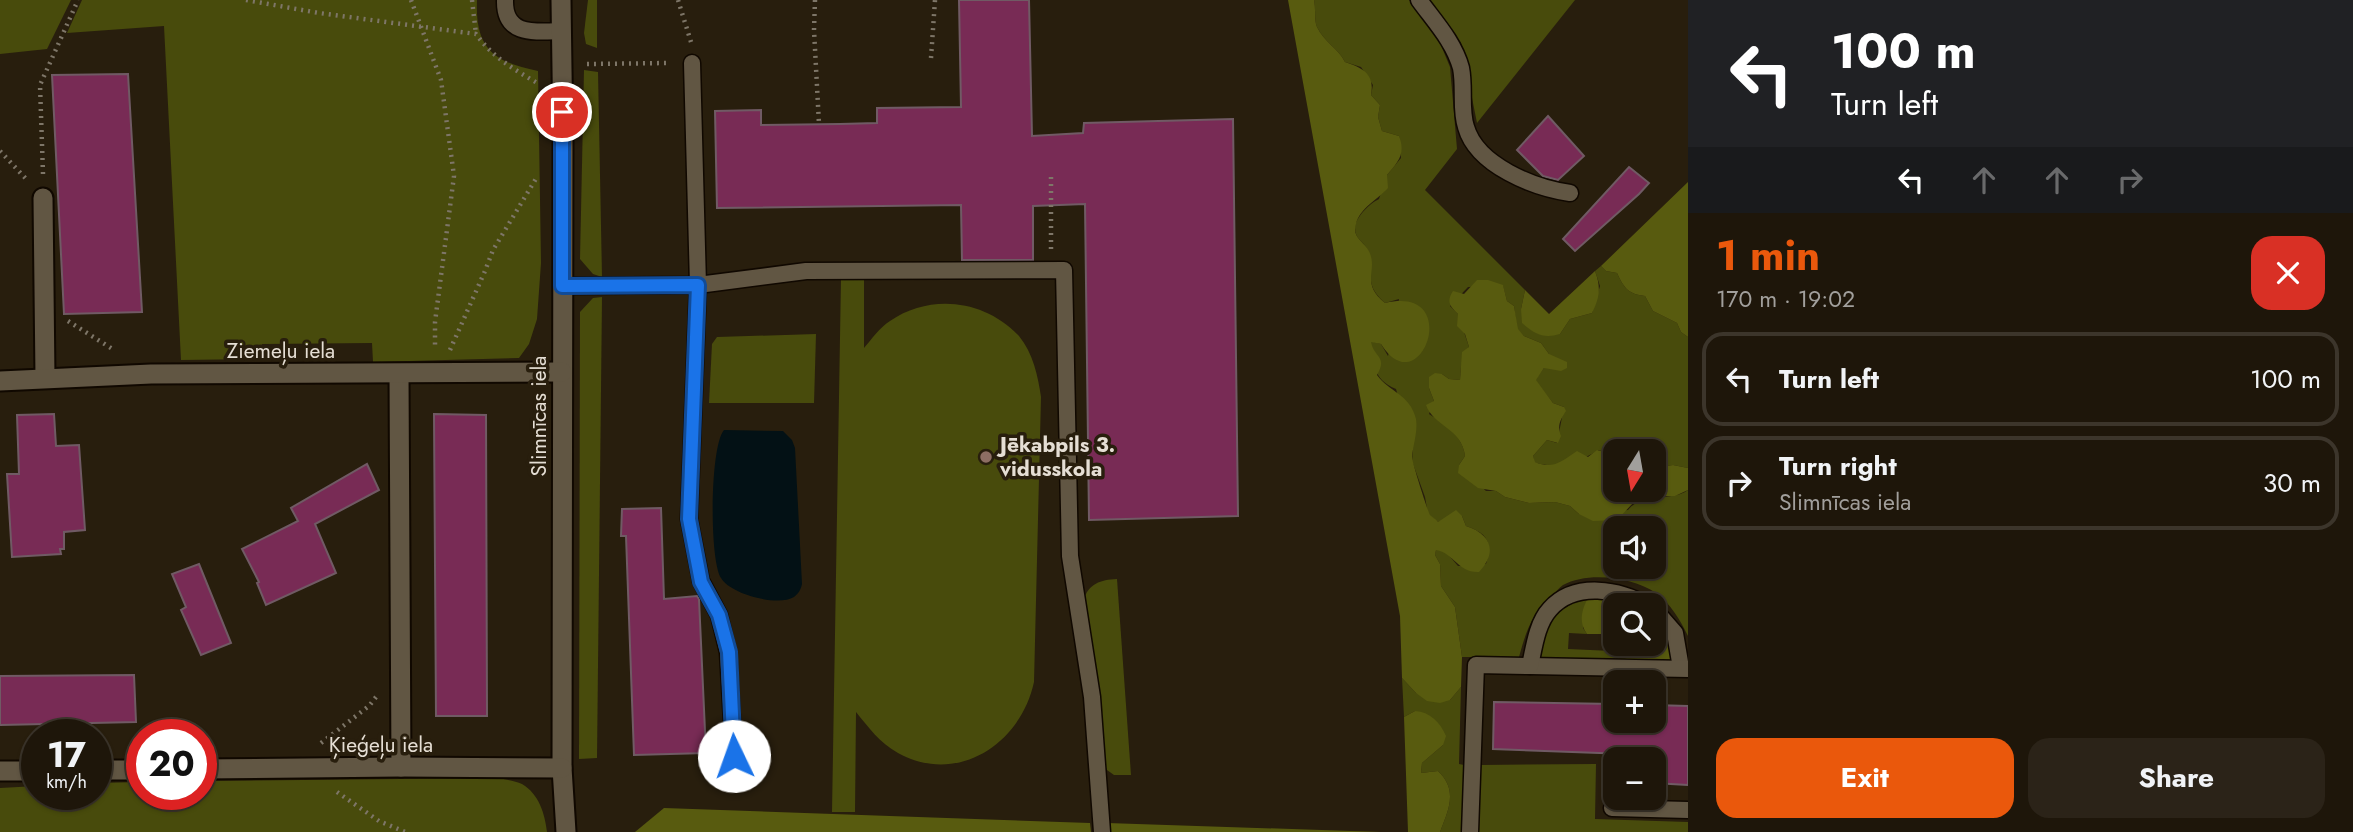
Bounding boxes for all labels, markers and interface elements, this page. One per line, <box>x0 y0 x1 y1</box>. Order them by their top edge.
text: 100 m <box>1831 16 1976 86</box>
icon: left <box>1716 28 1807 119</box>
text: Turn left <box>1831 81 1938 127</box>
pin <box>532 82 592 142</box>
icon: arrive <box>543 93 581 131</box>
icon: left <box>1892 161 1930 199</box>
icon: ahead <box>1965 161 2003 199</box>
icon: ahead <box>2038 161 2076 199</box>
icon: right <box>2111 161 2149 199</box>
text: 1 min <box>1716 225 1820 286</box>
button: close <box>2251 236 2325 310</box>
text: 170 m · 19:02 <box>1716 282 1855 316</box>
street label: Ziemeļu iela <box>227 336 335 366</box>
street label: Slimnīcas iela <box>524 356 554 476</box>
icon: left <box>1720 360 1758 398</box>
text: Turn left <box>1779 360 1879 398</box>
text: 100 m <box>2250 360 2321 398</box>
place label: Jēkabpils 3. vidusskola <box>996 430 1115 484</box>
north arrow <box>1603 439 1666 502</box>
map controls <box>1603 439 1666 810</box>
text: Turn right <box>1779 447 1897 485</box>
marker: Jēkabpils 3. vidusskola <box>978 449 994 465</box>
icon: right <box>1720 464 1758 502</box>
text: 30 m <box>2263 464 2321 502</box>
text: Slimnīcas iela <box>1779 485 1911 519</box>
button: sound <box>1603 516 1666 579</box>
button: search <box>1603 593 1666 656</box>
button: + <box>1603 670 1666 733</box>
speed limit sign: 20 <box>126 719 217 810</box>
position arrow <box>697 719 771 793</box>
text: 17 <box>47 730 86 780</box>
street label: Ķieģeļu iela <box>329 730 433 760</box>
button: Exit <box>1716 738 2014 818</box>
button: Share <box>2028 738 2325 818</box>
button: − <box>1603 747 1666 810</box>
text: km/h <box>46 769 87 795</box>

